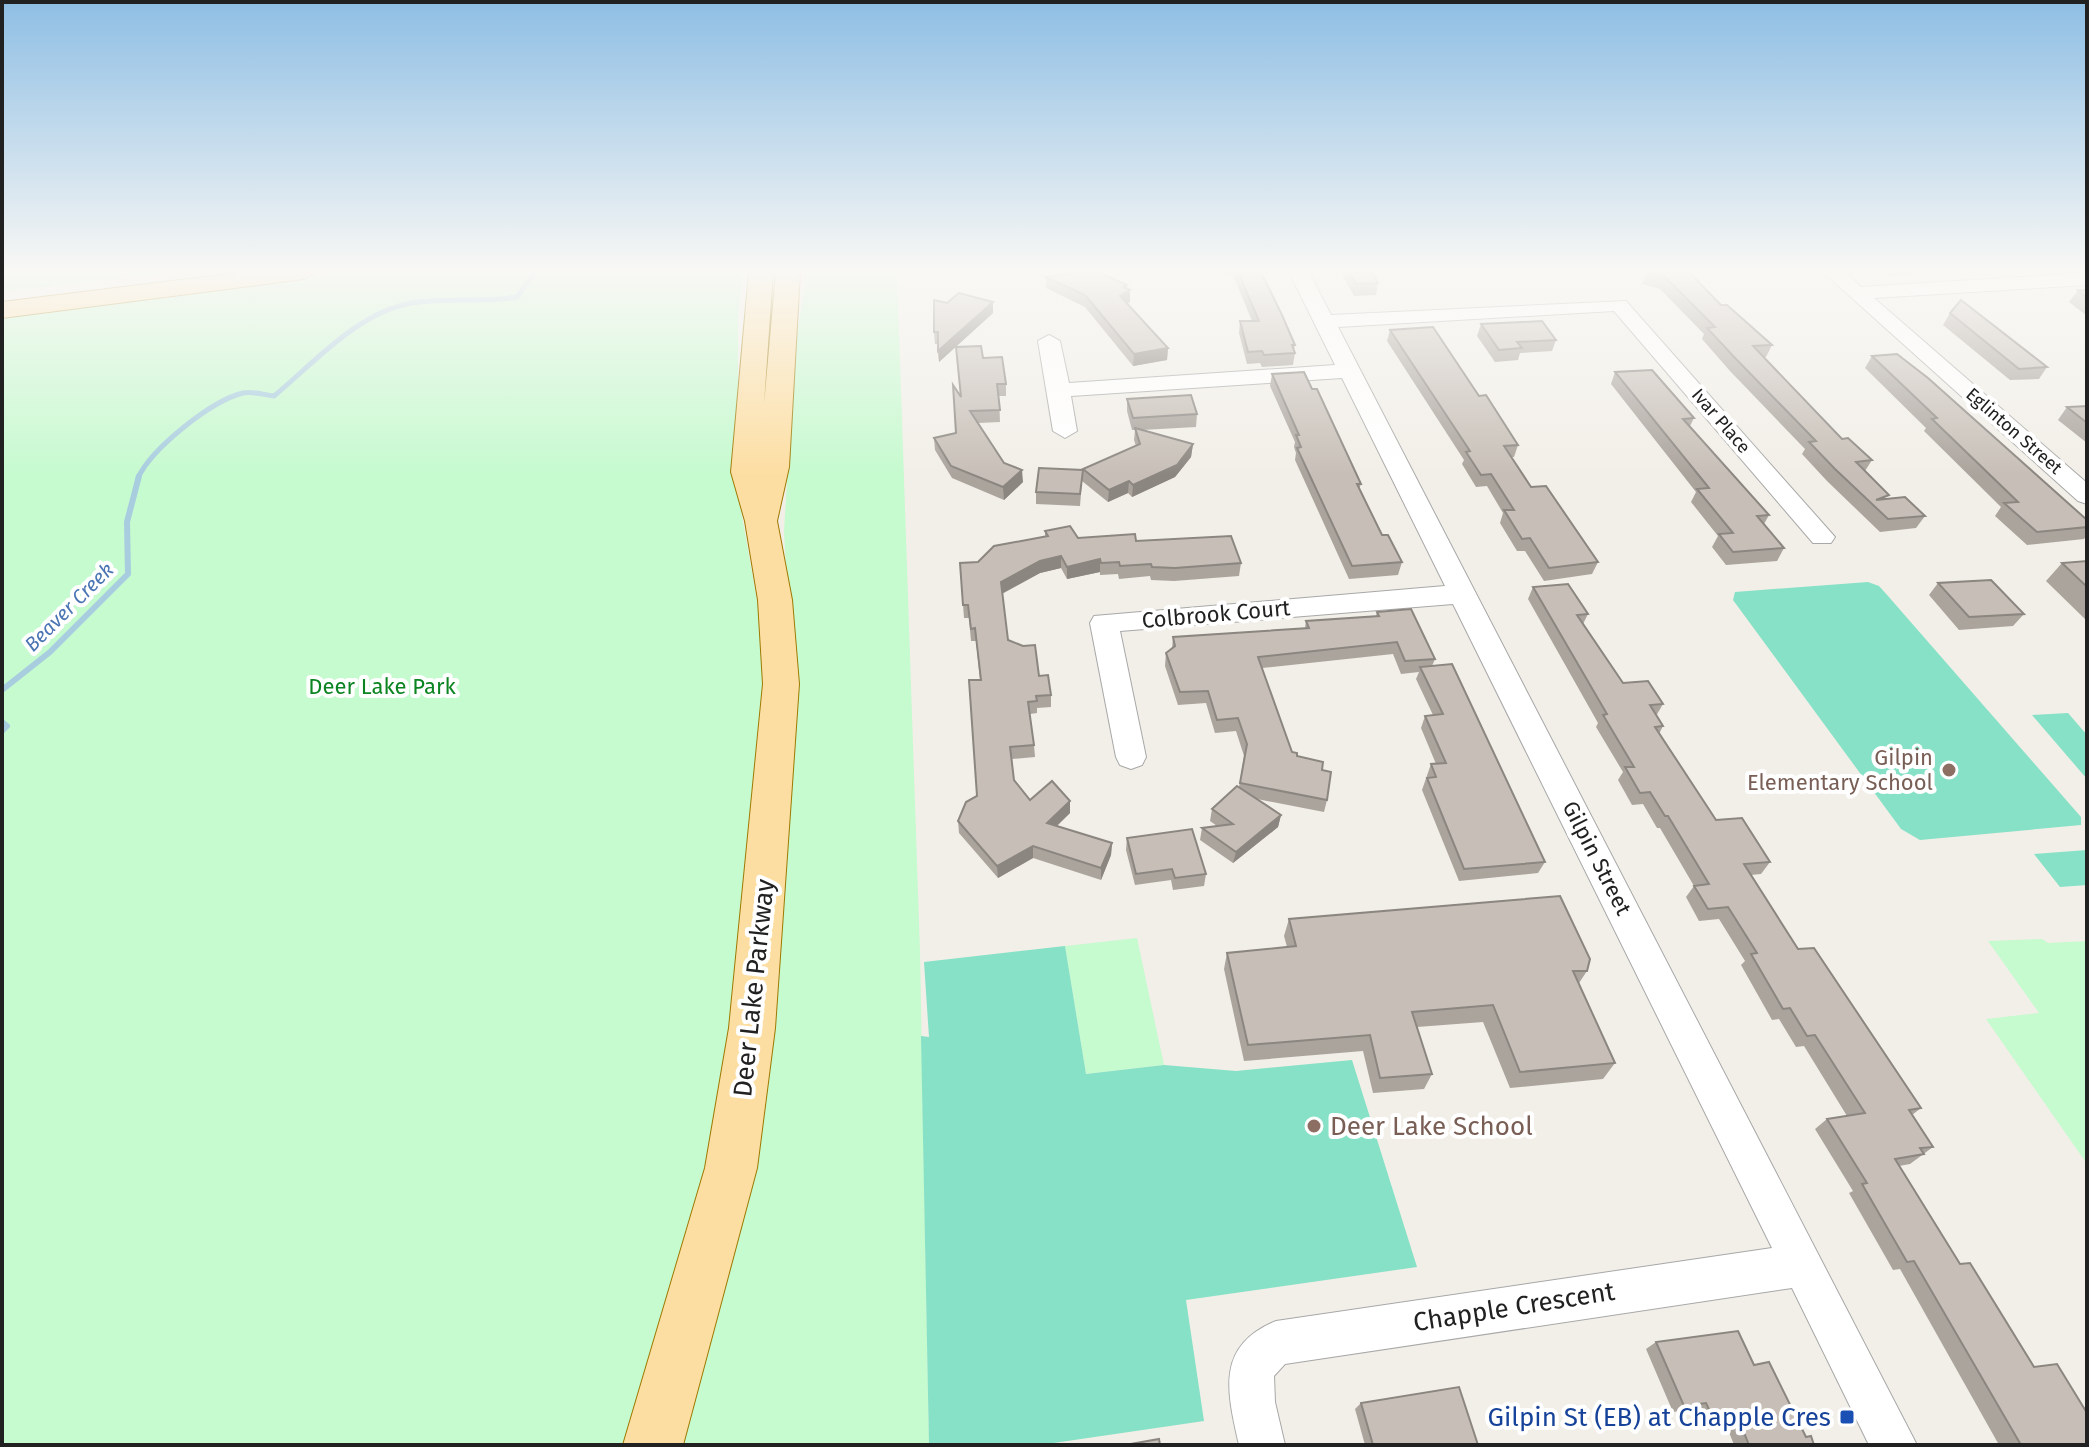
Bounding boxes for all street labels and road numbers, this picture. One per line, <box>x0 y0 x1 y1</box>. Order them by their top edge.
street label: Eglinton Street <box>1961 383 2067 479</box>
street label: Ivar Place <box>1687 384 1755 458</box>
street label: Colbrook Court <box>1141 594 1291 634</box>
street label: Gilpin Street <box>1557 797 1637 920</box>
street label: Deer Lake Parkway <box>727 877 781 1099</box>
street label: Chapple Crescent <box>1411 1276 1618 1338</box>

